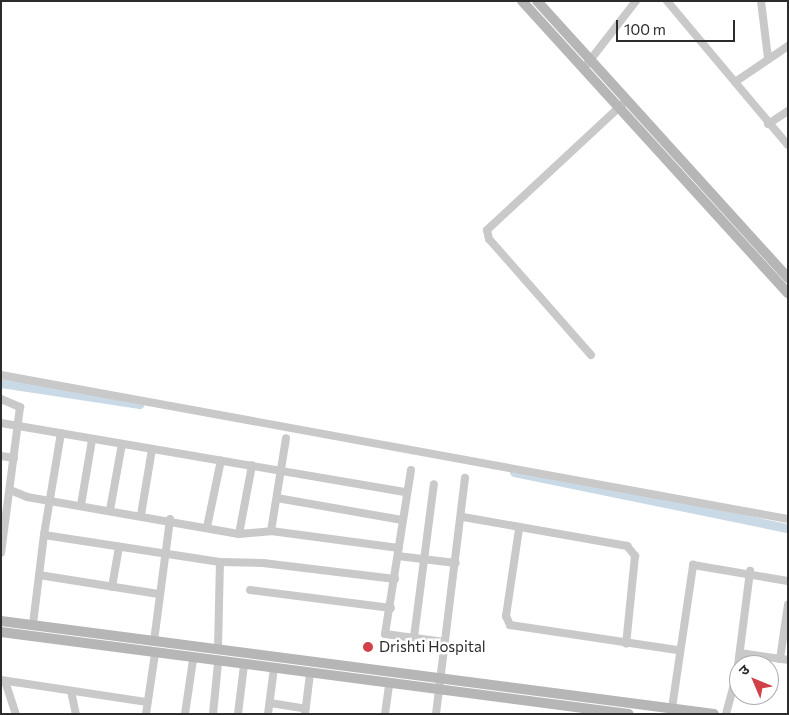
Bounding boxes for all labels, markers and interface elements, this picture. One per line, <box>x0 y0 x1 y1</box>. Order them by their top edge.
scale bar <box>619 10 738 42</box>
text: 100 m <box>624 20 666 38</box>
place label: Drishti Hospital <box>379 638 486 656</box>
marker: Drishti Hospital <box>361 640 375 654</box>
north arrow <box>729 655 779 705</box>
text: उ <box>735 661 753 679</box>

